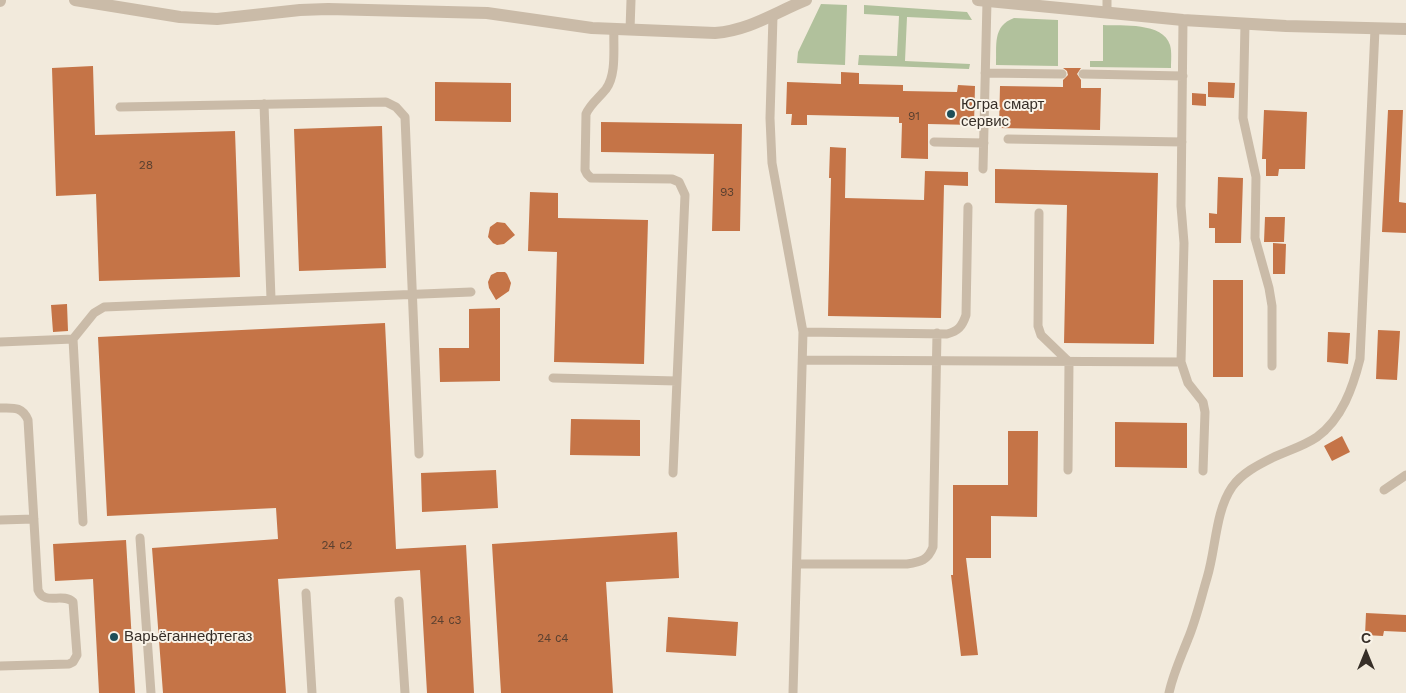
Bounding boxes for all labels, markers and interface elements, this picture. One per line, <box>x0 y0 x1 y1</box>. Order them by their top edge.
place label: Югра смарт сервис <box>961 96 1044 131</box>
marker: Югра смарт сервис <box>945 108 957 120</box>
house number: 91 <box>908 109 920 123</box>
house number: 28 <box>139 158 153 172</box>
house number: 93 <box>720 185 734 199</box>
house number: 24 с2 <box>321 538 353 552</box>
house number: 24 с3 <box>430 613 462 627</box>
place label: Варьёганнефтегаз <box>124 628 252 646</box>
north arrow <box>1341 628 1391 678</box>
text: С <box>1361 630 1371 646</box>
marker: Варьёганнефтегаз <box>108 631 120 643</box>
house number: 24 с4 <box>537 631 569 645</box>

